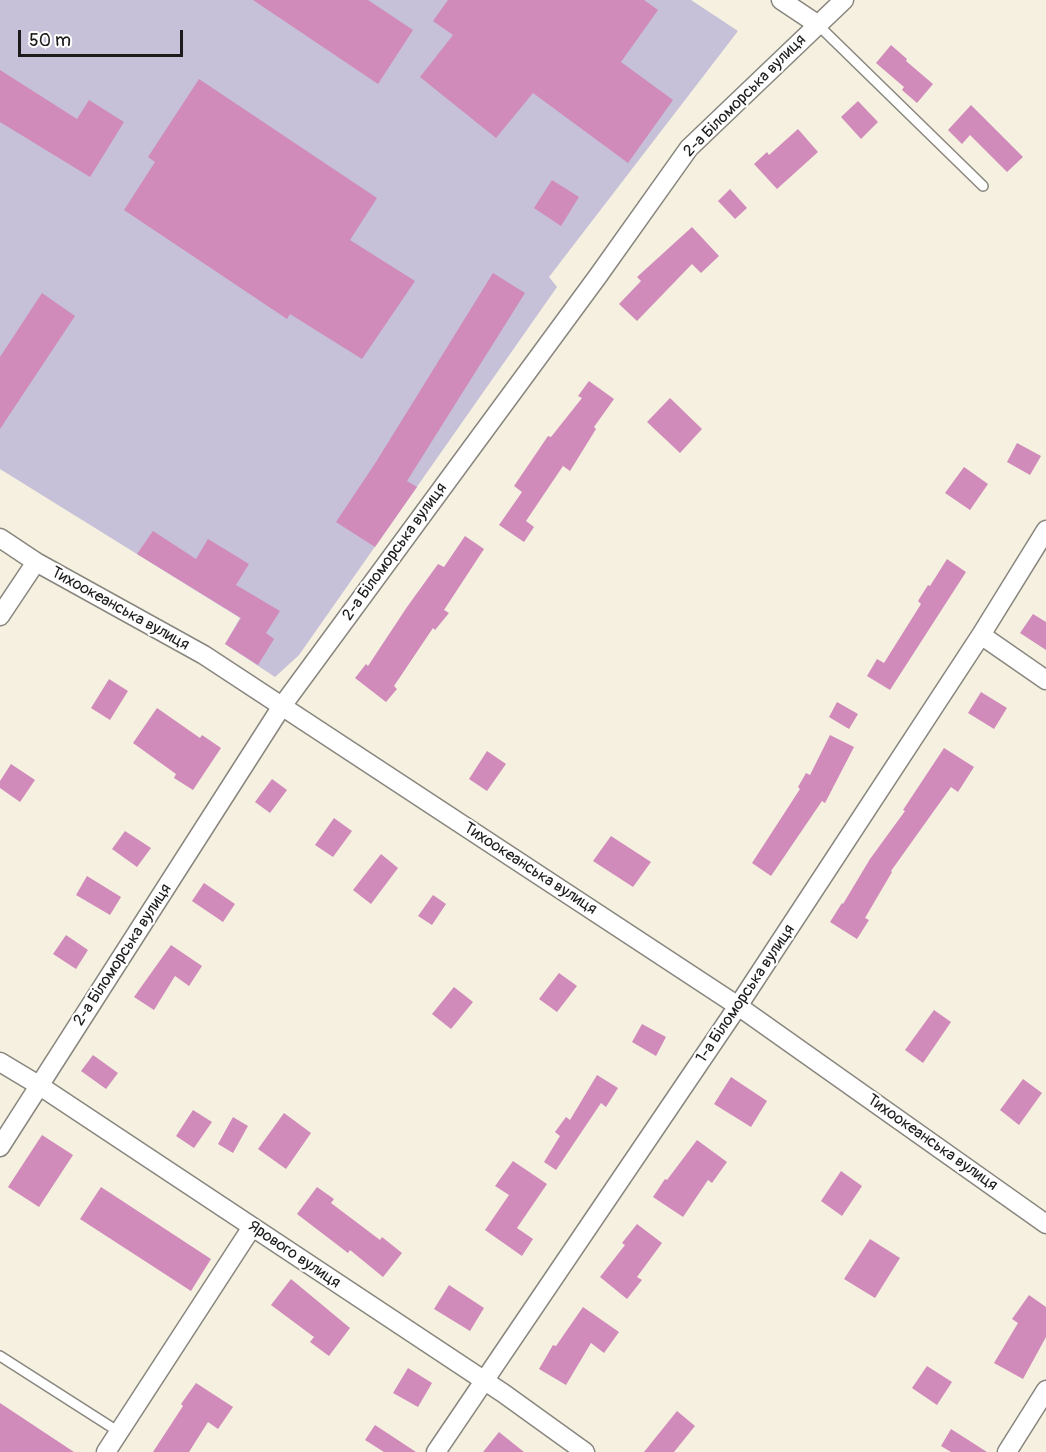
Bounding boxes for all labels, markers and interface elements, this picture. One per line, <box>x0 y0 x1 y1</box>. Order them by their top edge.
scale bar <box>21 18 186 56</box>
text: 50 m <box>29 29 71 52</box>
street label: 2-а Біломорська вулиця <box>680 31 810 161</box>
street label: 2-а Біломорська вулиця <box>339 480 451 624</box>
street label: Тихоокеанська вулиця <box>47 563 193 655</box>
street label: Тихоокеанська вулиця <box>460 819 600 919</box>
street label: 2-а Біломорська вулиця <box>70 880 176 1030</box>
street label: 1-а Біломорська вулиця <box>693 921 799 1067</box>
street label: Тихоокеанська вулиця <box>863 1091 1001 1195</box>
street label: Ярового вулиця <box>244 1217 344 1293</box>

